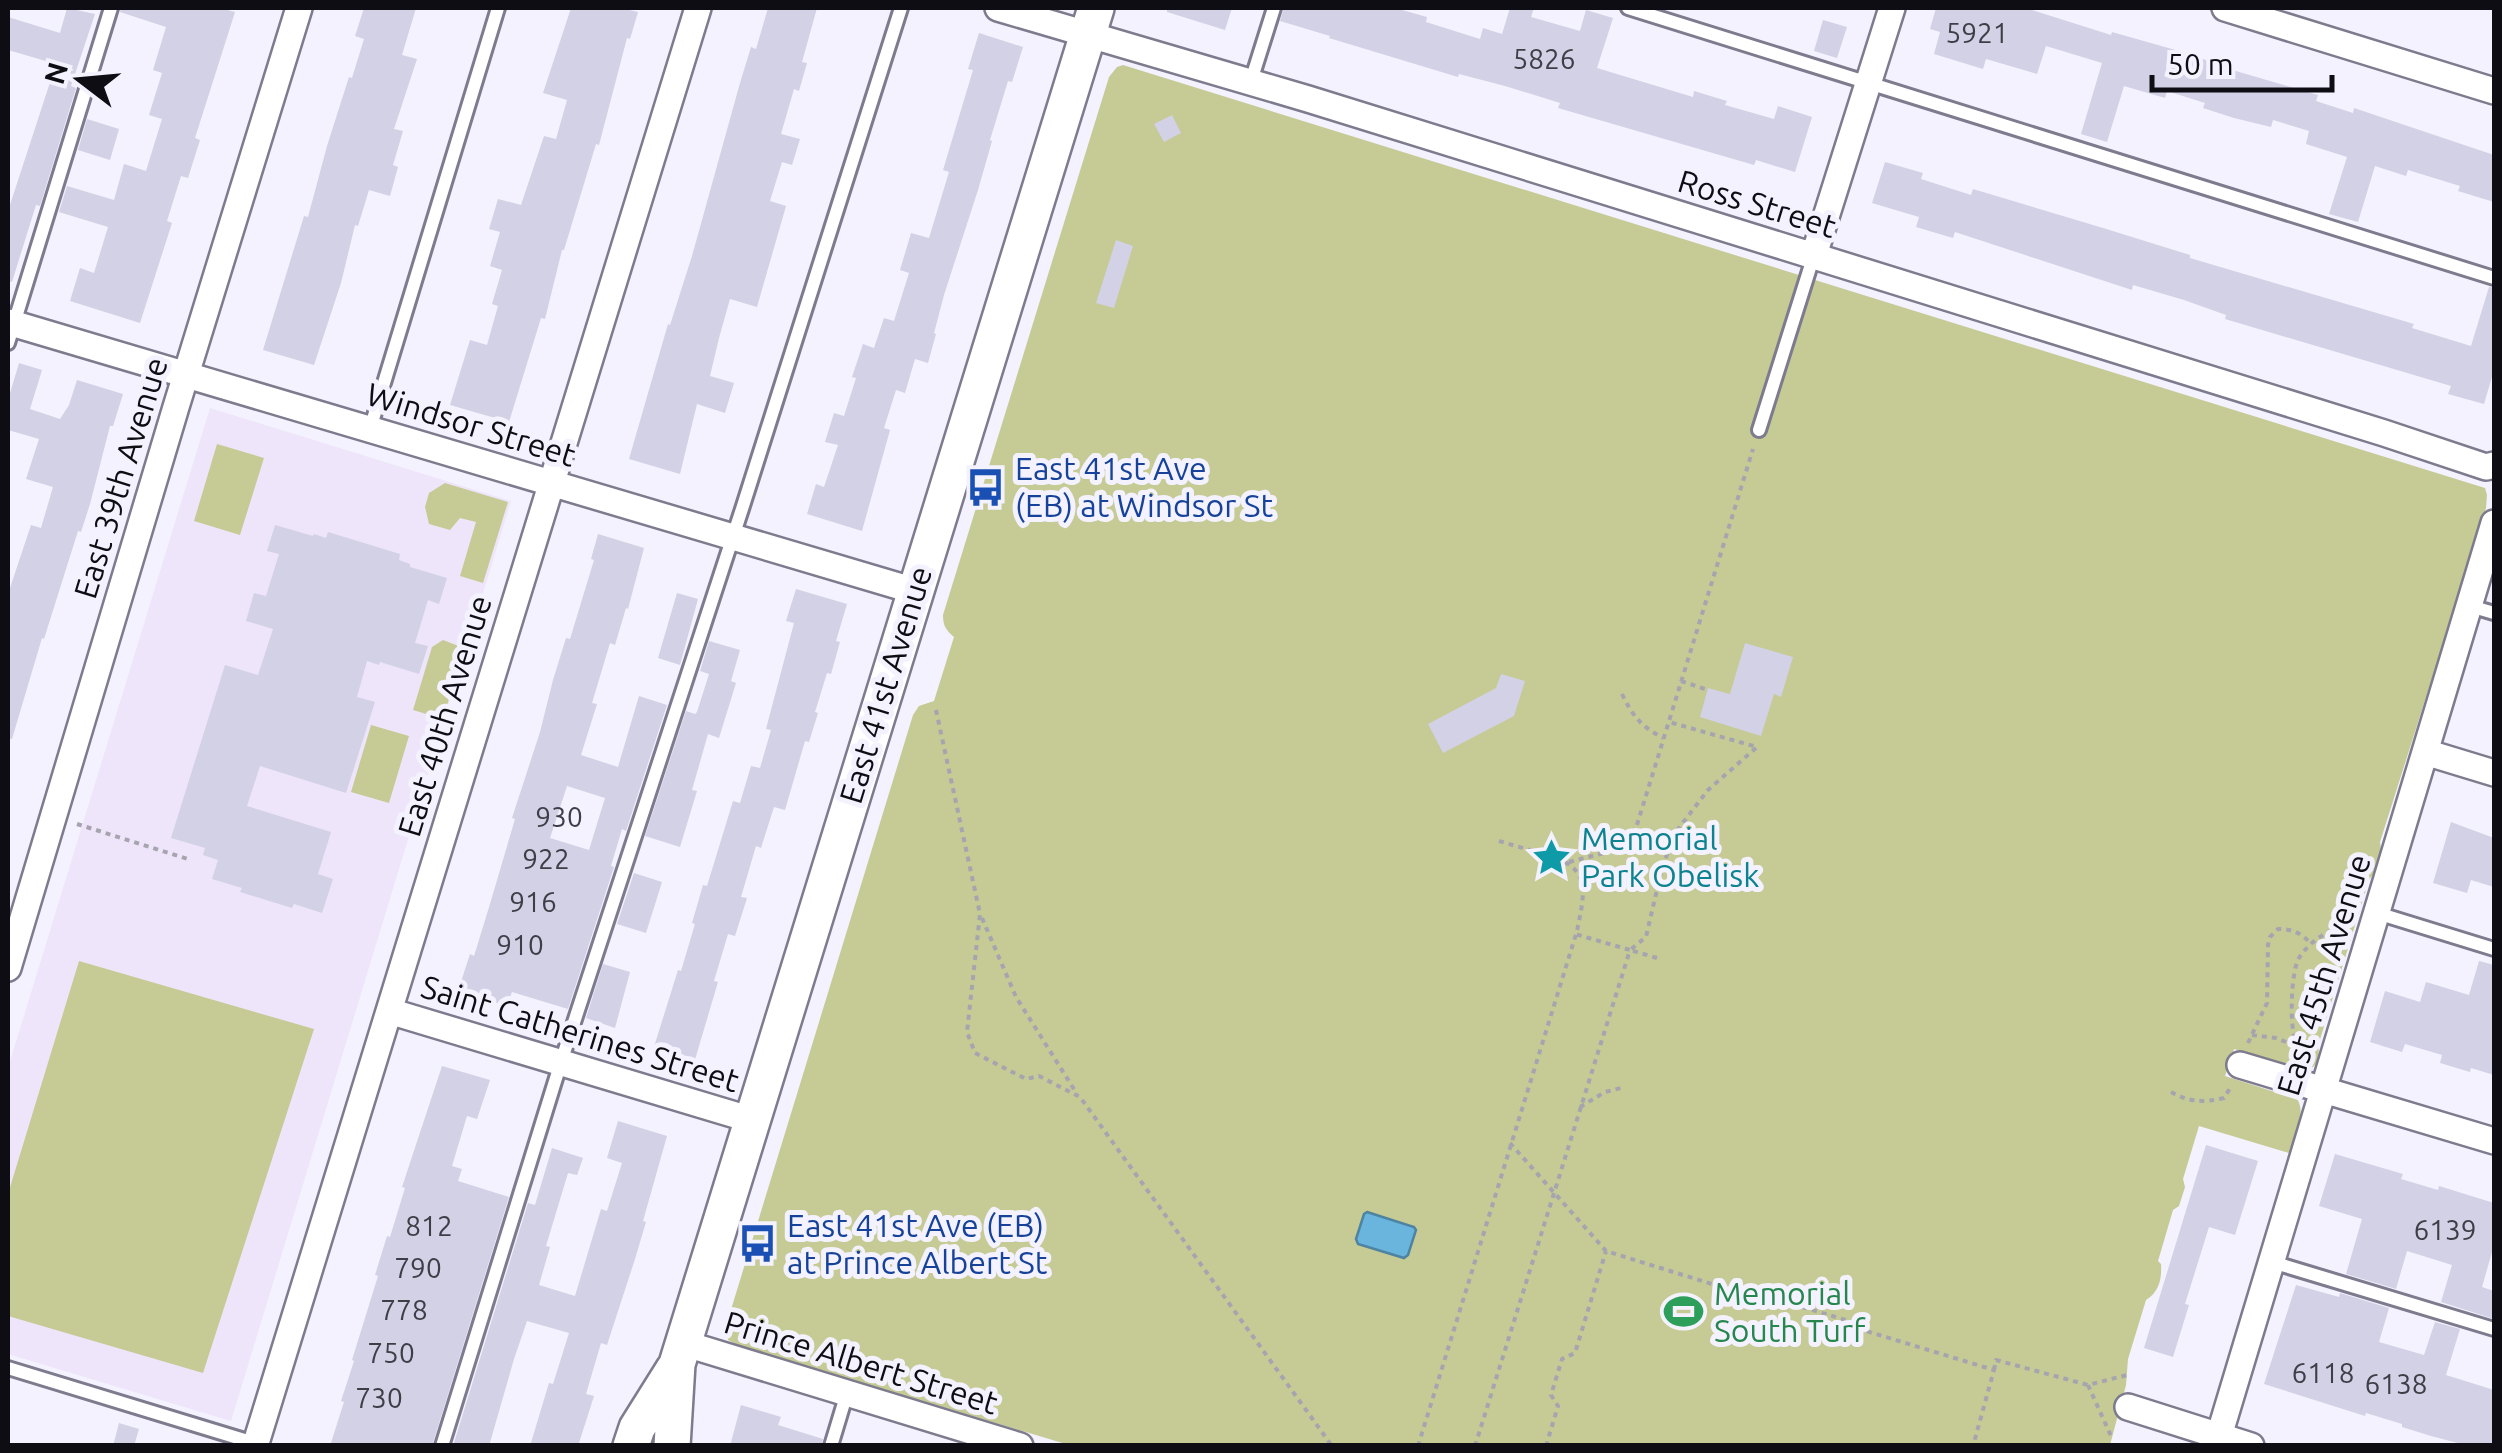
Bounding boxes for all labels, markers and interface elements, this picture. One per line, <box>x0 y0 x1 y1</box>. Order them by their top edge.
house number: 5921 <box>1945 17 2009 48</box>
north arrow <box>30 30 130 130</box>
scale bar <box>2152 30 2332 92</box>
house number: 5826 <box>1512 43 1576 74</box>
text: 50 m <box>2167 47 2234 81</box>
text: N <box>38 59 73 87</box>
street label: Ross Street <box>1674 162 1841 244</box>
street label: East 39th Avenue <box>66 353 174 603</box>
street label: Windsor Street <box>363 375 580 473</box>
place label: East 41st Ave (EB) at Windsor St <box>1015 450 1274 523</box>
bus stop icon: East 41st Ave (EB) at Windsor St <box>964 466 1006 508</box>
street label: East 41st Avenue <box>832 562 938 808</box>
street label: East 40th Avenue <box>390 591 498 841</box>
house number: 930 <box>535 801 583 832</box>
place label: Memorial Park Obelisk <box>1581 820 1759 893</box>
place icon: Memorial Park Obelisk <box>1530 836 1572 878</box>
house number: 922 <box>522 843 570 874</box>
street label: East 45th Avenue <box>2269 850 2377 1100</box>
house number: 916 <box>509 886 557 917</box>
house number: 910 <box>496 929 544 960</box>
street label: Saint Catherines Street <box>417 968 744 1099</box>
place label: East 41st Ave (EB) at Prince Albert St <box>787 1207 1048 1280</box>
house number: 812 <box>405 1210 453 1241</box>
house number: 6139 <box>2413 1214 2477 1245</box>
bus stop icon: East 41st Ave (EB) at Prince Albert St <box>736 1223 778 1265</box>
house number: 790 <box>394 1252 442 1283</box>
place label: Memorial South Turf <box>1714 1275 1866 1348</box>
sports icon: Memorial South Turf <box>1663 1291 1705 1333</box>
house number: 778 <box>380 1294 428 1325</box>
street label: Prince Albert Street <box>720 1303 1003 1421</box>
house number: 750 <box>367 1337 415 1368</box>
house number: 6118 <box>2291 1357 2355 1388</box>
house number: 6138 <box>2364 1368 2428 1399</box>
house number: 730 <box>355 1382 403 1413</box>

